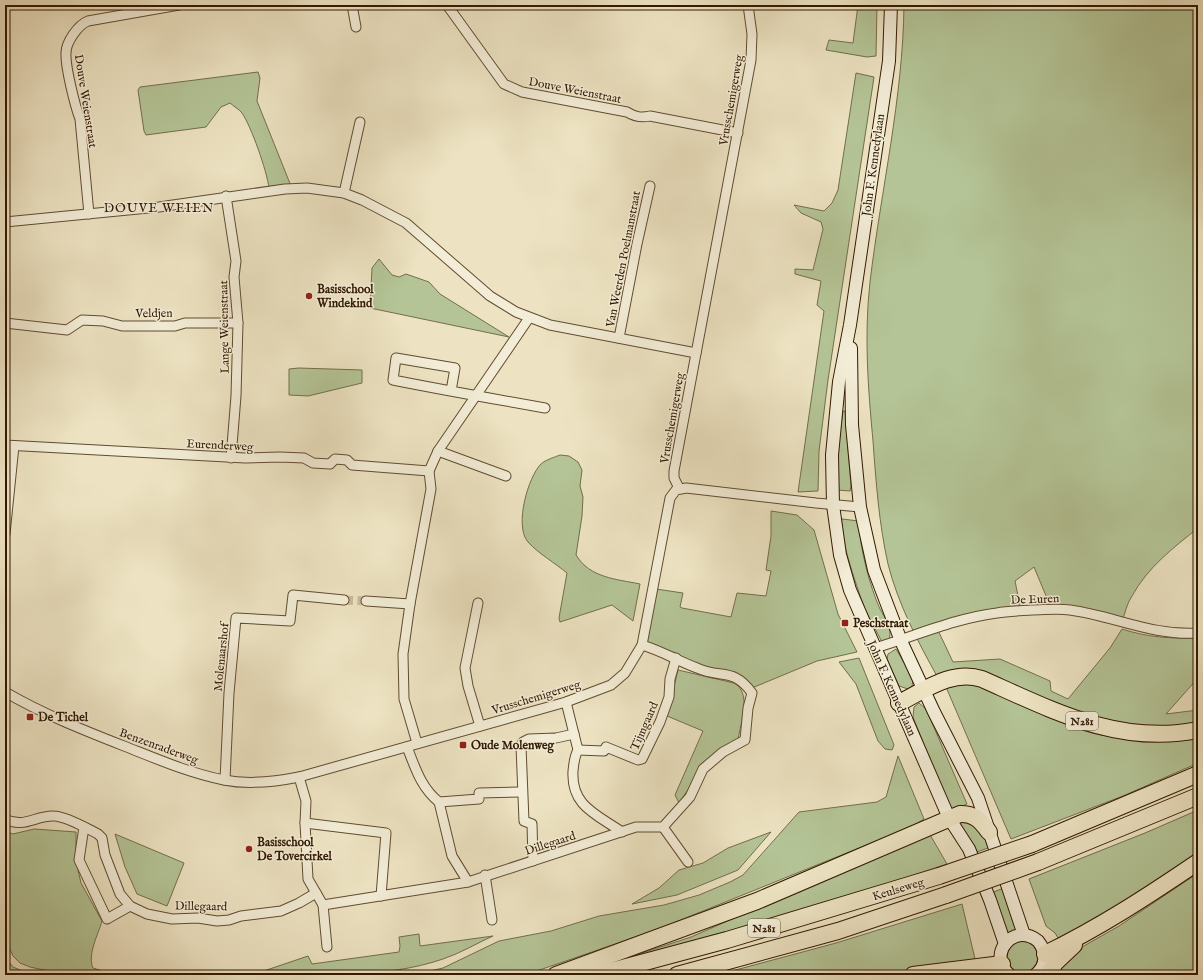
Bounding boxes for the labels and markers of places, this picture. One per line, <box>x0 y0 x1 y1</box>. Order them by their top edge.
place label: Basisschool Windekind <box>316 282 374 311</box>
marker: Basisschool Windekind <box>304 291 314 301</box>
place label: Peschstraat <box>853 616 909 631</box>
marker: Peschstraat <box>840 618 850 628</box>
place label: De Tichel <box>38 710 89 725</box>
marker: De Tichel <box>25 712 35 722</box>
place label: Oude Molenweg <box>471 738 555 754</box>
marker: Oude Molenweg <box>458 740 468 750</box>
place label: Basisschool De Tovercirkel <box>257 835 333 864</box>
marker: Basisschool De Tovercirkel <box>244 844 254 854</box>

